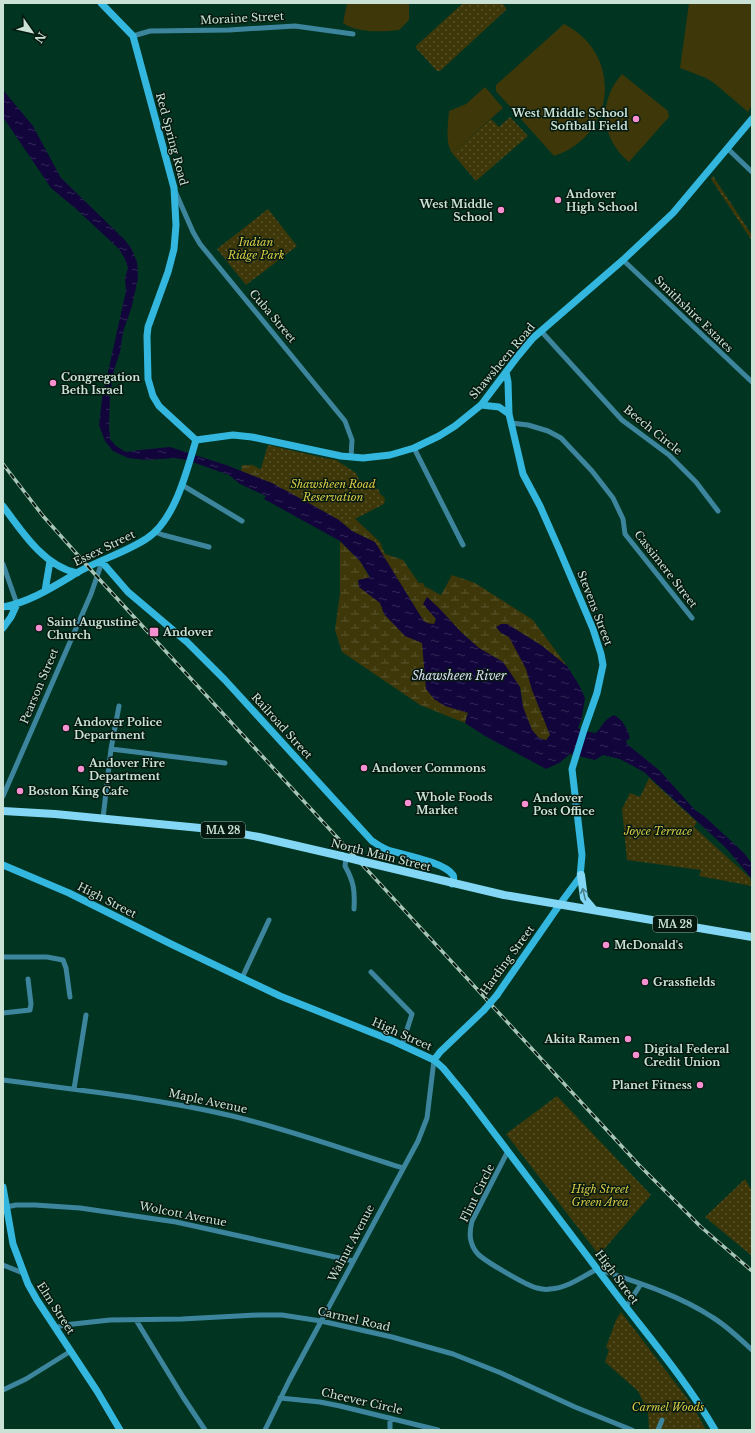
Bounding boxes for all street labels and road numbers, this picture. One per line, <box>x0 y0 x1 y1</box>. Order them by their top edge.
street label: Moraine Street <box>200 9 285 27</box>
street label: Red Spring Road <box>153 91 191 187</box>
street label: Smithshire Estates <box>652 273 736 355</box>
street label: Cuba Street <box>247 286 300 346</box>
street label: Shawsheen Road <box>466 320 538 402</box>
street label: Beech Circle <box>621 402 685 458</box>
street label: Essex Street <box>71 527 138 569</box>
street label: Cassimere Street <box>631 527 701 611</box>
street label: Stevens Street <box>574 569 616 648</box>
street label: Pearson Street <box>17 645 62 726</box>
street label: Railroad Street <box>249 690 316 763</box>
road number: MA 28 <box>201 822 245 838</box>
street label: North Main Street <box>330 836 433 874</box>
street label: High Street <box>75 879 140 921</box>
road number: MA 28 <box>653 916 697 932</box>
street label: Harding Street <box>477 922 538 998</box>
street label: High Street <box>370 1015 435 1054</box>
street label: Maple Avenue <box>167 1086 249 1116</box>
street label: Flint Circle <box>457 1162 497 1224</box>
street label: Wolcott Avenue <box>137 1198 228 1229</box>
street label: Walnut Avenue <box>324 1202 377 1285</box>
street label: High Street <box>592 1247 642 1308</box>
street label: Elm Street <box>34 1279 79 1338</box>
street label: Carmel Road <box>316 1304 392 1334</box>
street label: Cheever Circle <box>320 1385 404 1417</box>

